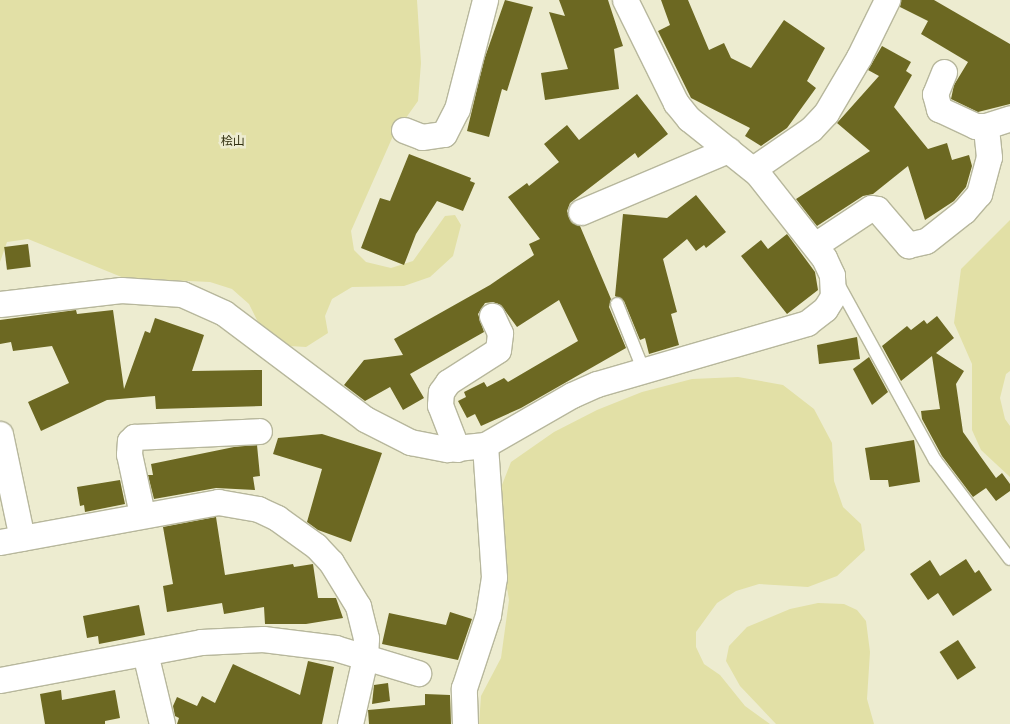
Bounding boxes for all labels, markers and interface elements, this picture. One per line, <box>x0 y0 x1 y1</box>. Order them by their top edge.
park label: 桧山 <box>221 135 245 149</box>

